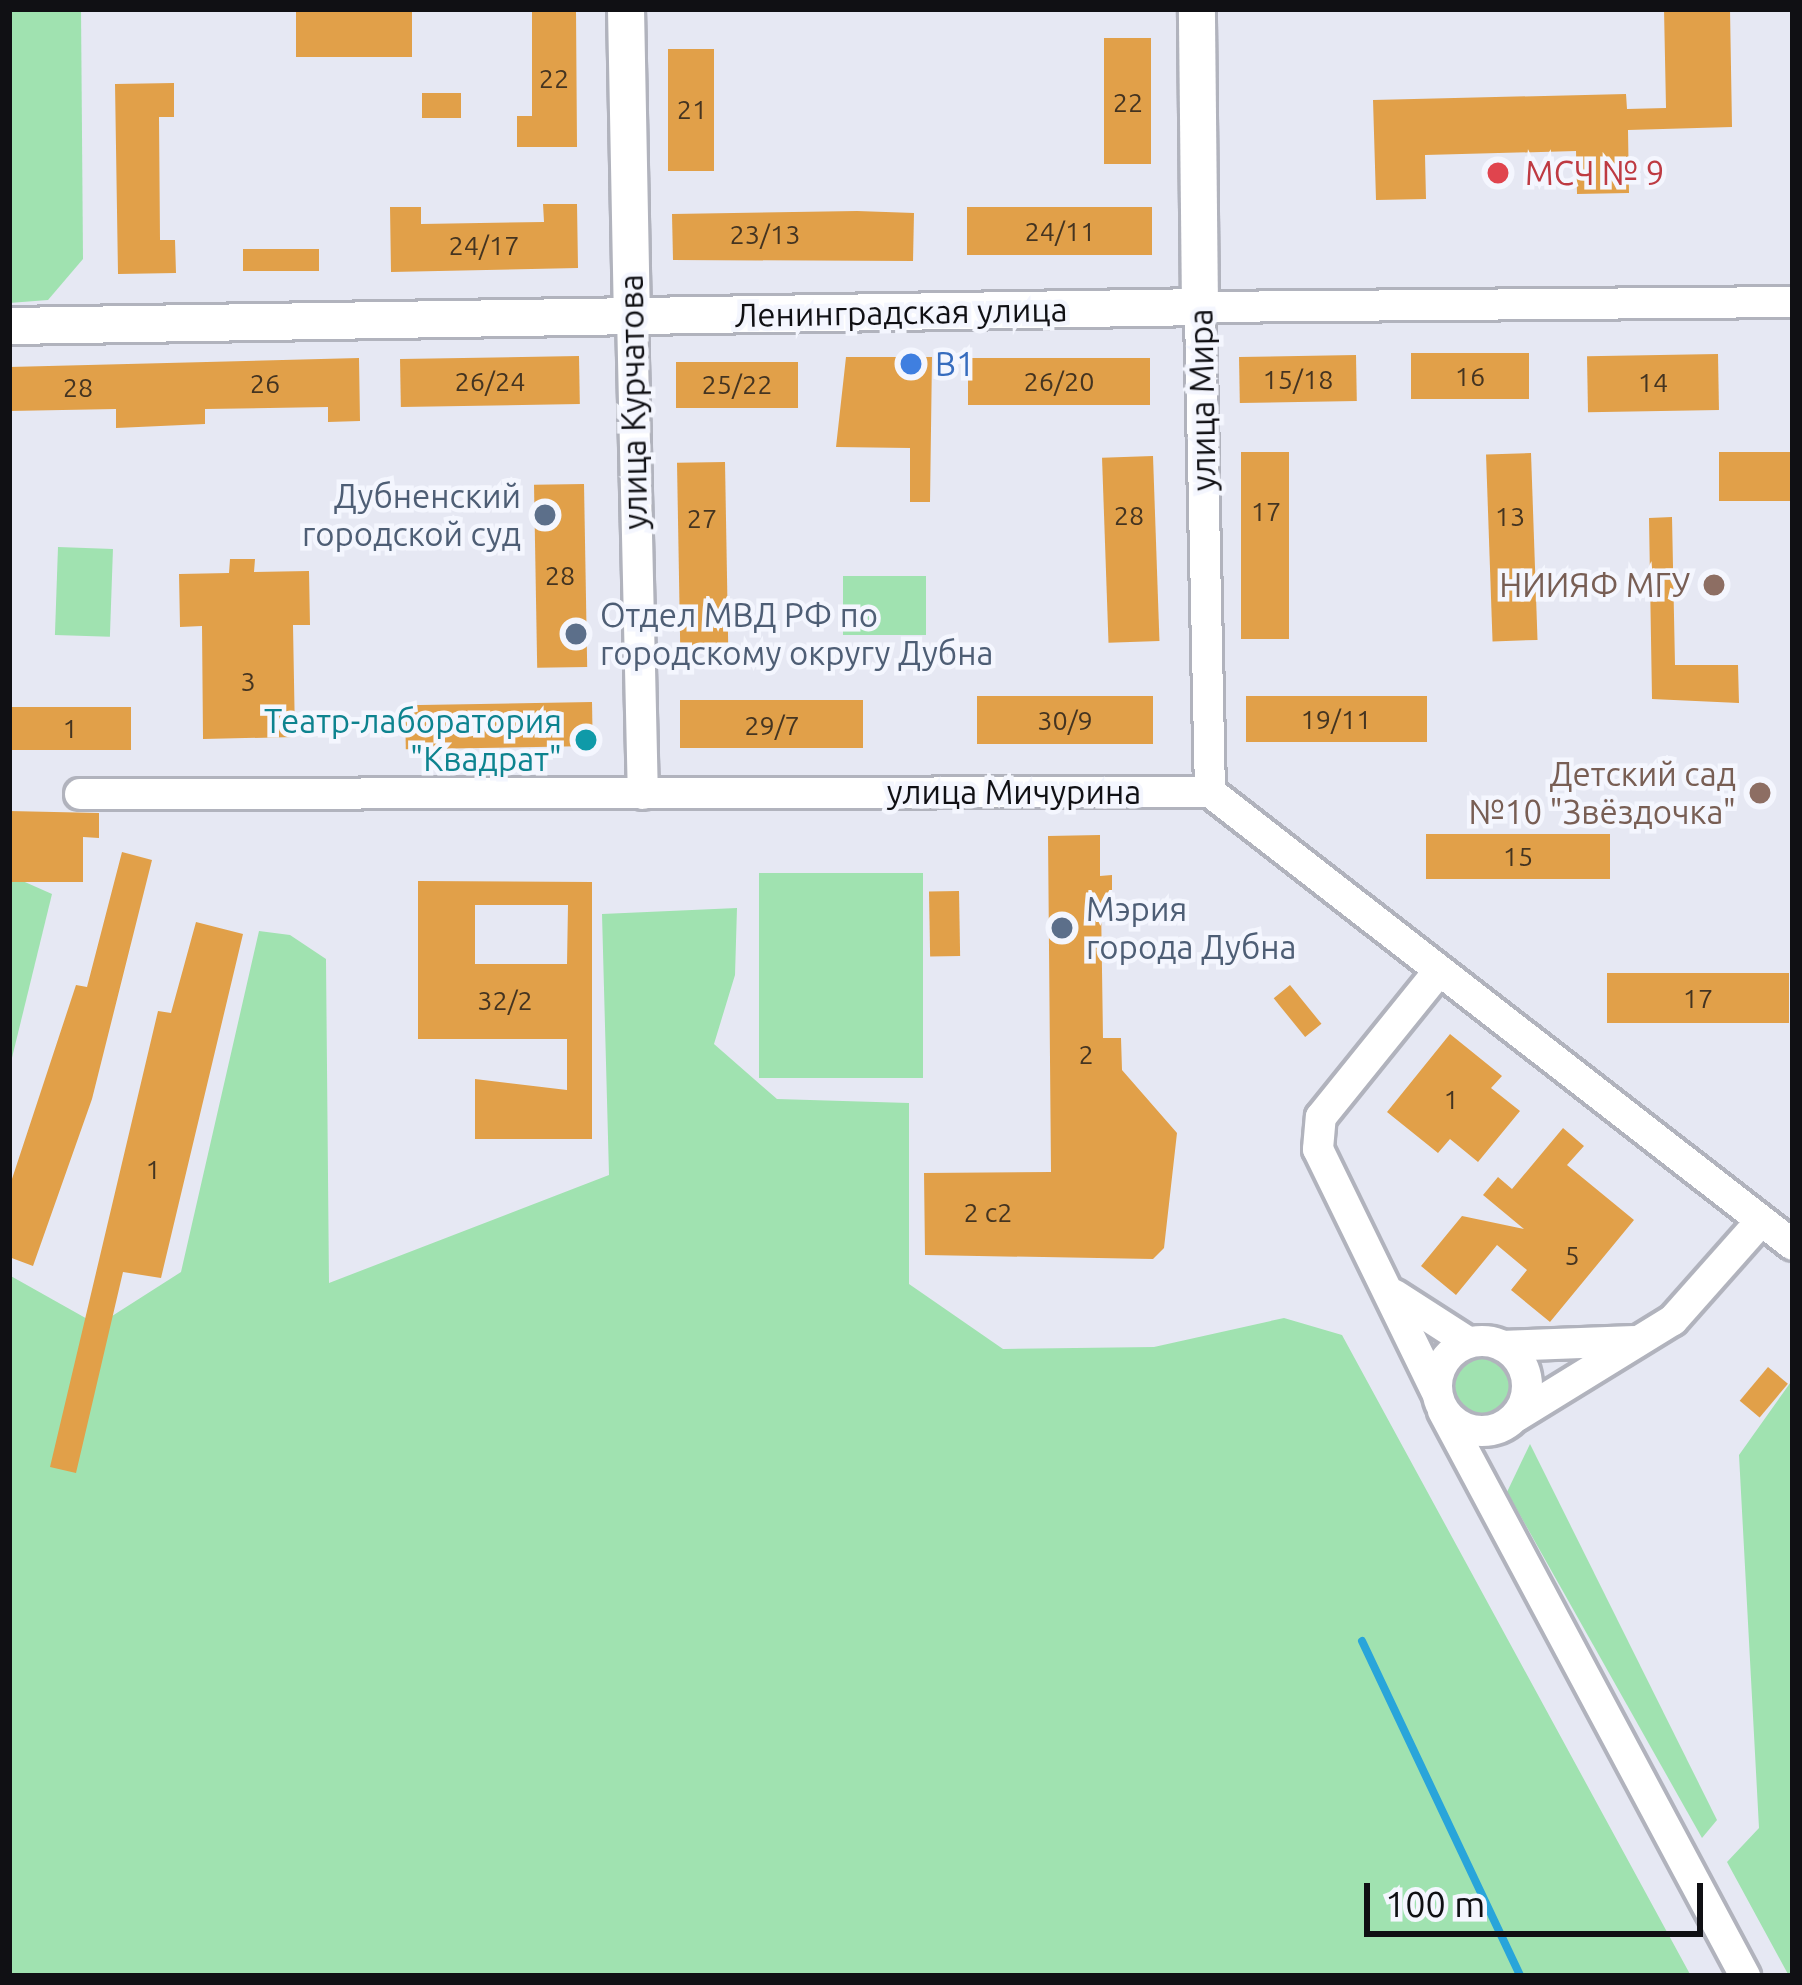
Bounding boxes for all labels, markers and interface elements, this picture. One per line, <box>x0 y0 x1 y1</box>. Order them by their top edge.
house number: 22 <box>539 63 569 95</box>
house number: 22 <box>1113 87 1143 119</box>
house number: 21 <box>677 94 707 126</box>
place label: МСЧ № 9 <box>1525 153 1664 193</box>
marker: МСЧ № 9 <box>1482 157 1514 189</box>
house number: 24/11 <box>1025 216 1095 248</box>
house number: 23/13 <box>730 219 800 251</box>
house number: 24/17 <box>449 230 519 262</box>
street label: улица Курчатова <box>611 274 655 530</box>
street label: Ленинградская улица <box>734 289 1068 335</box>
street label: улица Мира <box>1181 308 1223 492</box>
place label: В1 <box>935 344 975 384</box>
marker: В1 <box>898 351 924 377</box>
house number: 16 <box>1455 361 1485 393</box>
house number: 15/18 <box>1263 364 1333 396</box>
house number: 26/24 <box>455 366 525 398</box>
house number: 26/20 <box>1024 366 1094 398</box>
house number: 14 <box>1638 367 1668 399</box>
house number: 26 <box>250 368 280 400</box>
house number: 25/22 <box>702 369 772 401</box>
house number: 28 <box>63 372 93 404</box>
place label: Дубненский городской суд <box>302 476 521 554</box>
house number: 17 <box>1251 496 1281 528</box>
house number: 28 <box>1114 500 1144 532</box>
house number: 13 <box>1495 501 1525 533</box>
marker: Дубненский городской суд <box>532 502 558 528</box>
house number: 27 <box>687 503 717 535</box>
house number: 28 <box>545 560 575 592</box>
place label: НИИЯФ МГУ <box>1499 565 1690 605</box>
marker: НИИЯФ МГУ <box>1701 572 1727 598</box>
place label: Отдел МВД РФ по городскому округу Дубна <box>600 595 993 673</box>
marker: Отдел МВД РФ по городскому округу Дубна <box>563 621 589 647</box>
house number: 3 <box>240 666 256 698</box>
place label: Театр-лаборатория "Квадрат" <box>264 701 562 779</box>
house number: 19/11 <box>1301 704 1371 736</box>
house number: 30/9 <box>1037 705 1093 737</box>
house number: 29/7 <box>744 710 800 742</box>
house number: 1 <box>62 713 78 745</box>
marker: Театр-лаборатория "Квадрат" <box>573 727 599 753</box>
place label: Детский сад №10 "Звёздочка" <box>1468 754 1736 832</box>
street label: улица Мичурина <box>887 772 1141 812</box>
marker: Детский сад №10 "Звёздочка" <box>1747 780 1773 806</box>
house number: 15 <box>1503 841 1533 873</box>
place label: Мэрия города Дубна <box>1086 889 1296 967</box>
marker: Мэрия города Дубна <box>1049 915 1075 941</box>
house number: 17 <box>1683 983 1713 1015</box>
house number: 32/2 <box>477 985 533 1017</box>
house number: 2 <box>1078 1039 1094 1071</box>
house number: 1 <box>1443 1084 1459 1116</box>
house number: 1 <box>145 1154 161 1186</box>
house number: 2 с2 <box>963 1197 1013 1229</box>
house number: 5 <box>1564 1240 1580 1272</box>
scale bar <box>1370 1859 1709 1933</box>
text: 100 m <box>1385 1883 1485 1924</box>

